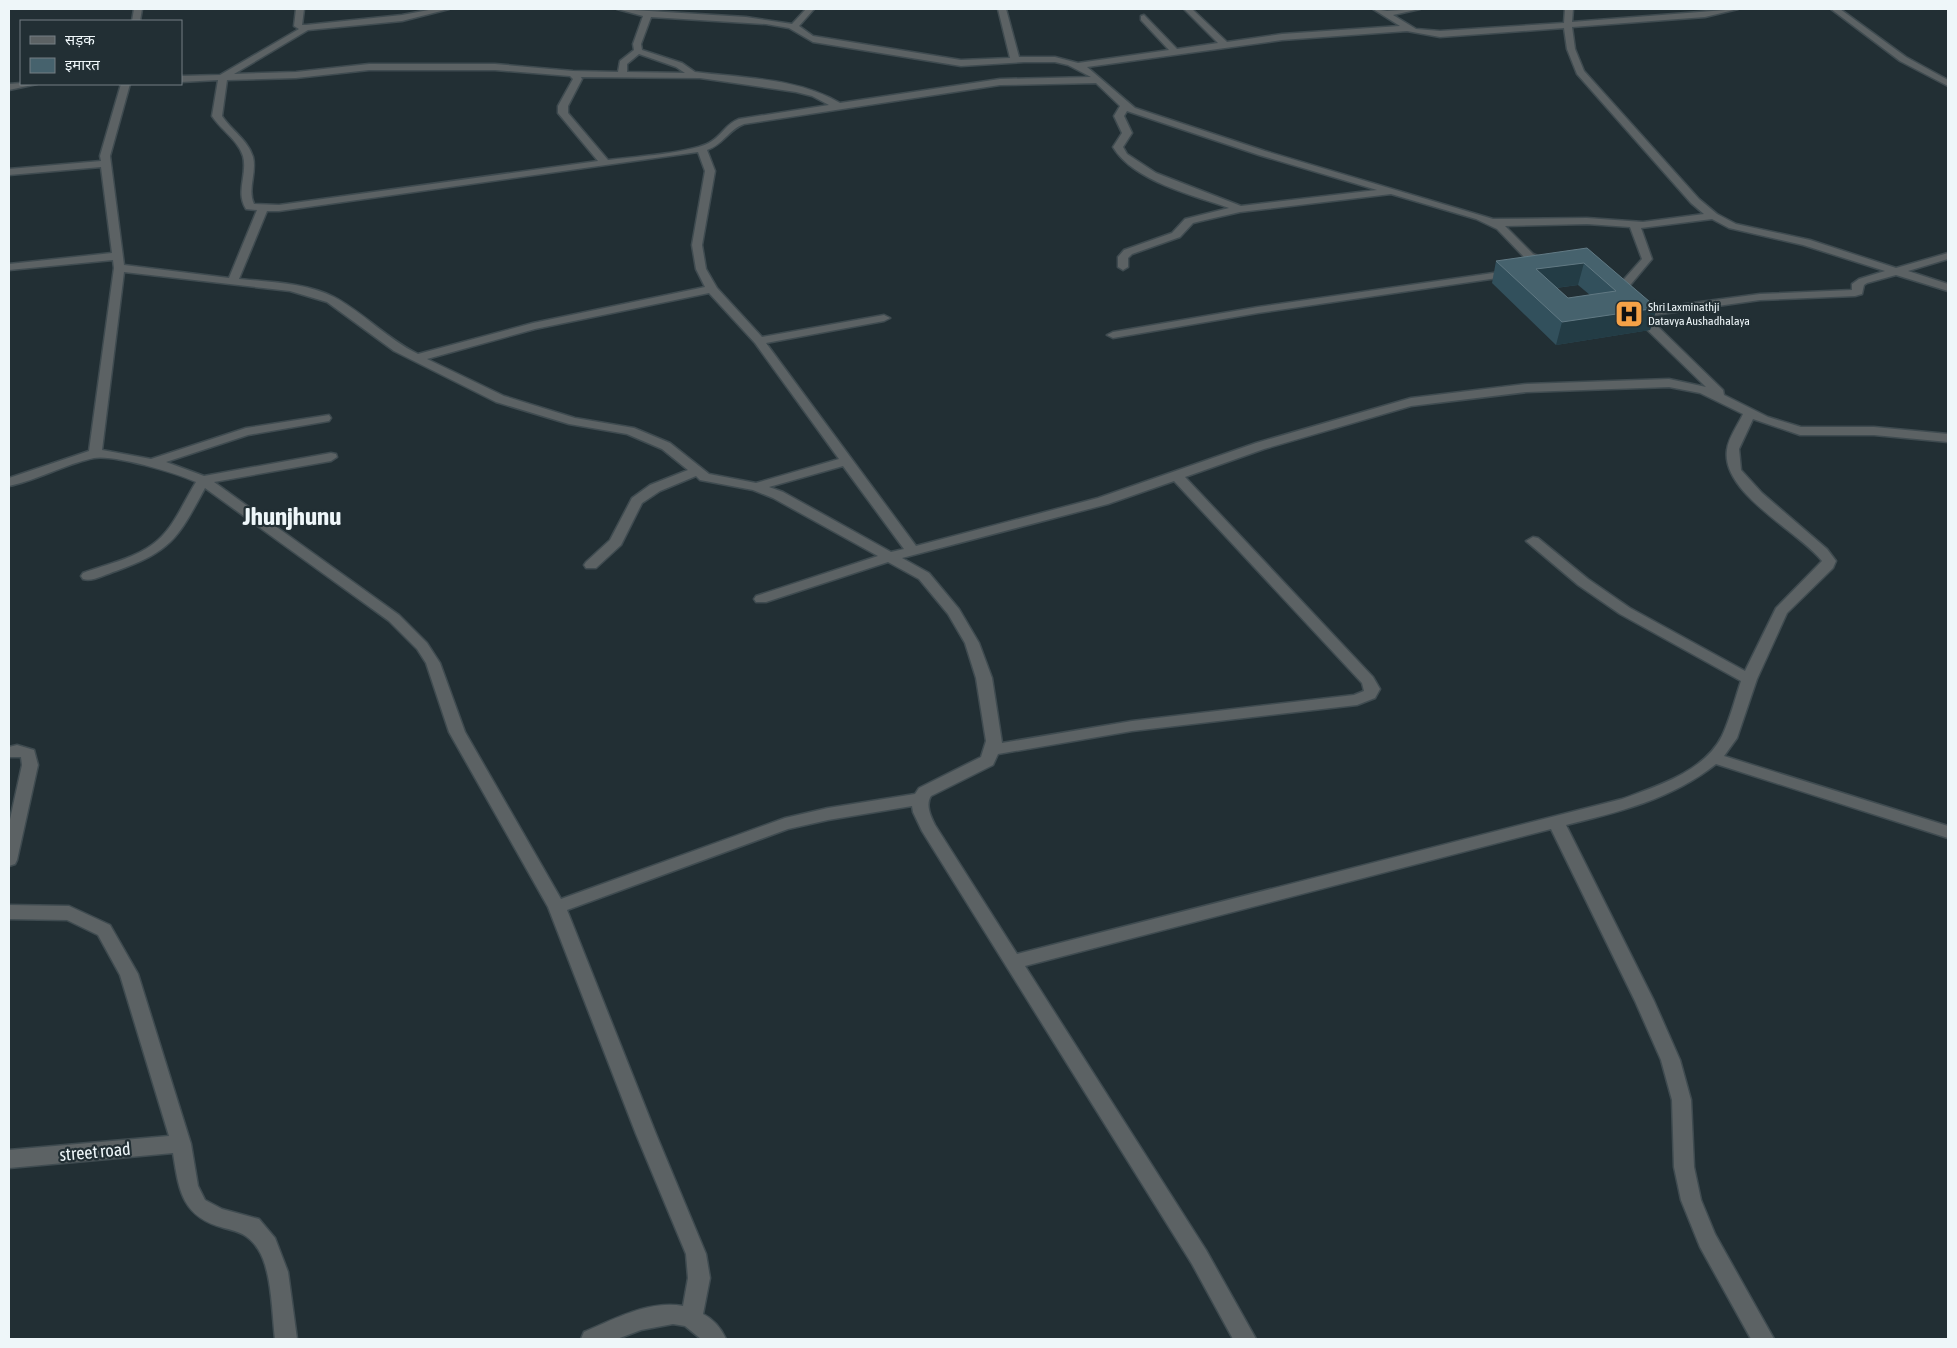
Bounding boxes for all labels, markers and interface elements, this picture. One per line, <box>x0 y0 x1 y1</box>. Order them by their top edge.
legend <box>20 20 182 85</box>
text: सड़क <box>65 31 95 48</box>
text: इमारत <box>65 56 100 73</box>
hospital icon: Shri Laxminathji Datavya Aushadhalaya <box>1614 299 1644 329</box>
place label: Shri Laxminathji Datavya Aushadhalaya <box>1648 300 1750 328</box>
district label: Jhunjhunu <box>242 502 341 530</box>
street label: street road <box>58 1138 131 1165</box>

